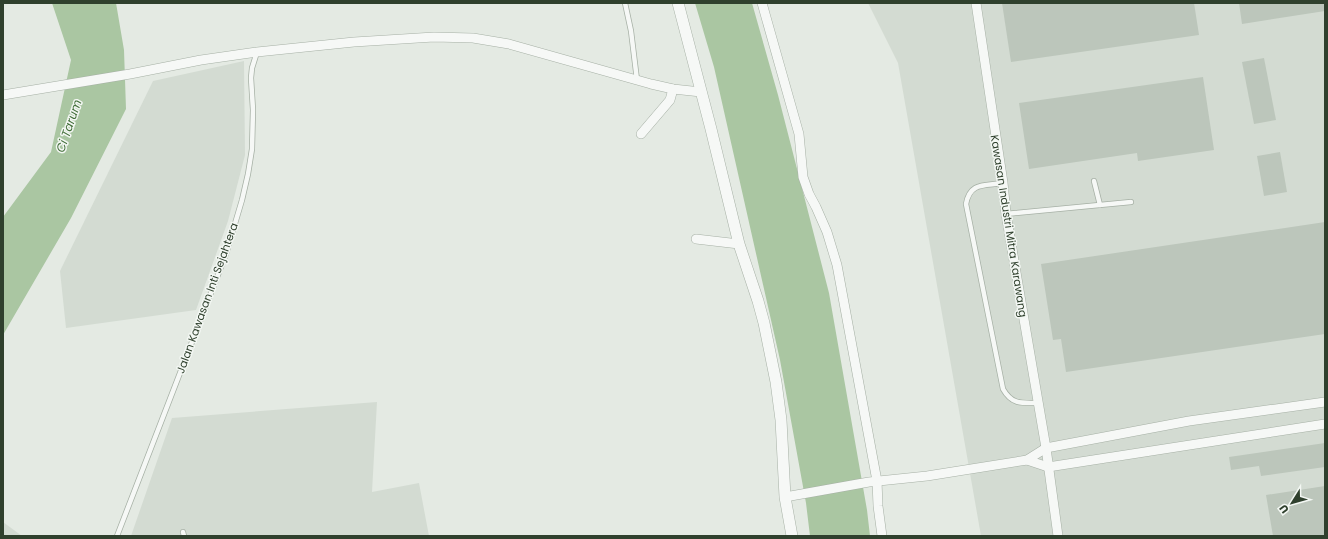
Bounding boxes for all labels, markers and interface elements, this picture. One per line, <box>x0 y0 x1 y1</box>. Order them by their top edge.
water label: Ci Tarum <box>52 97 86 155</box>
street label: Kawasan Industri Mitra Karawang <box>987 134 1031 318</box>
street label: Jalan Kawasan Inti Sejahtera <box>172 220 242 376</box>
north arrow <box>1272 483 1312 523</box>
text: U <box>1275 501 1293 517</box>

